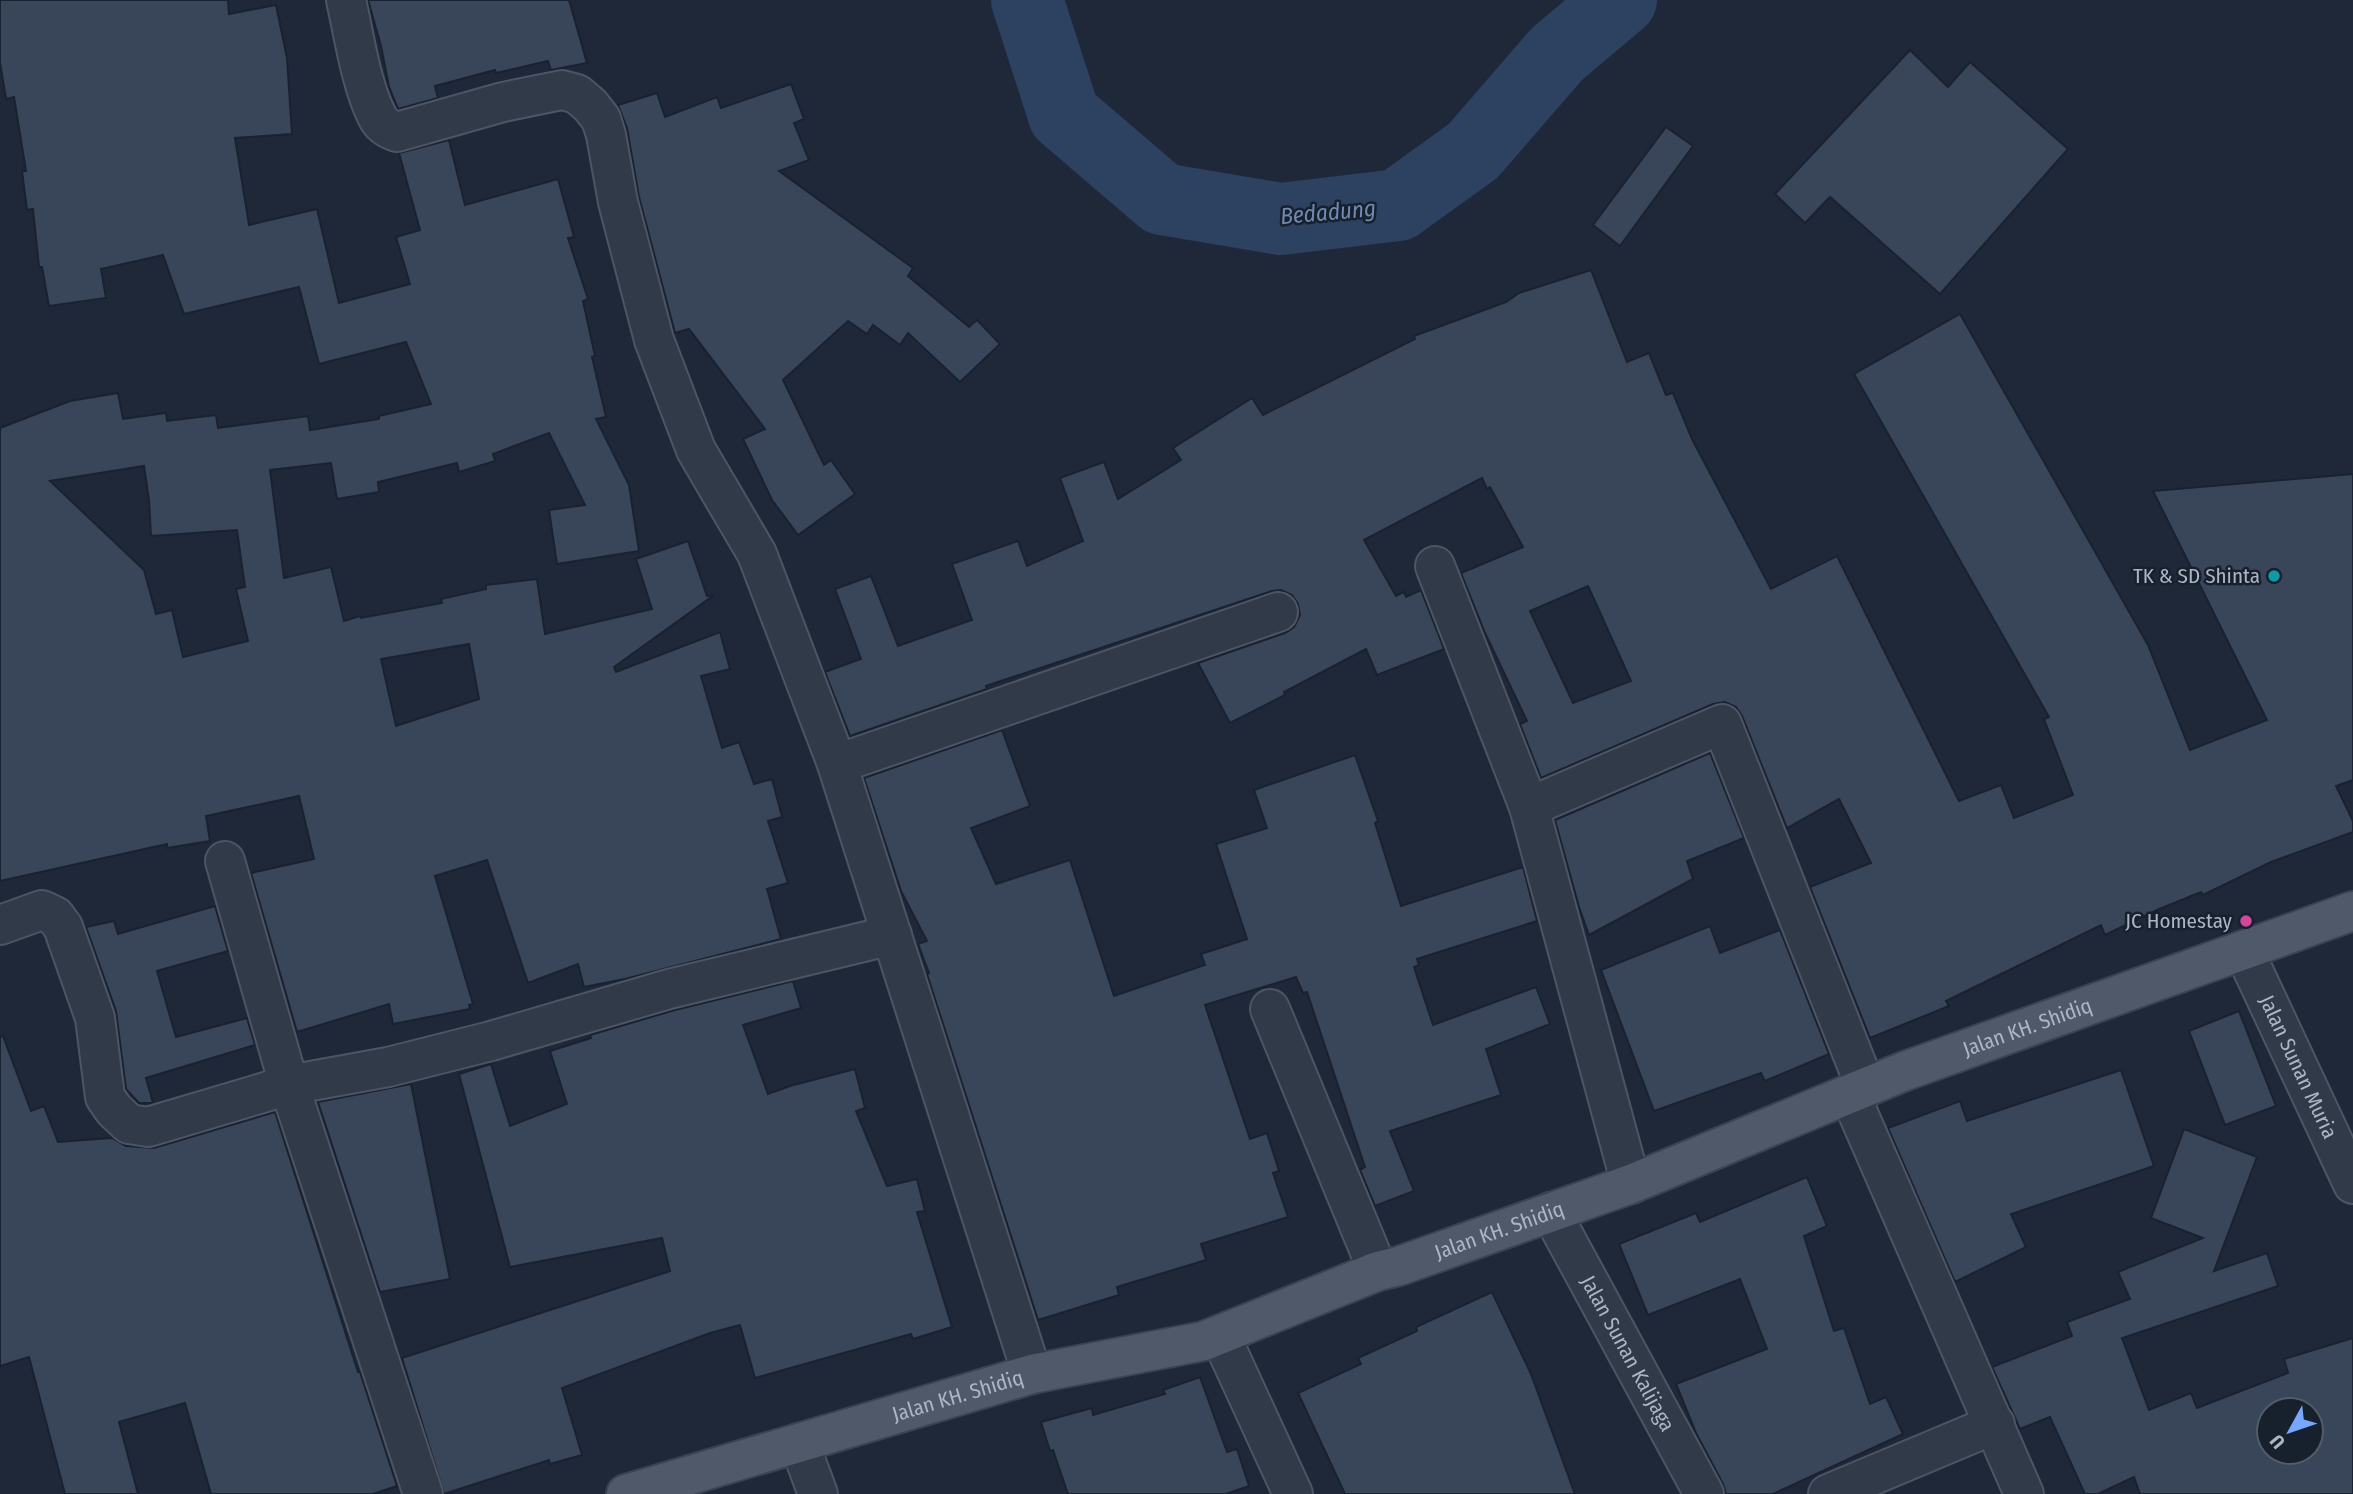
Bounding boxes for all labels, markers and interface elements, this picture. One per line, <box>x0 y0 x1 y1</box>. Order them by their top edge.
water label: Bedadung <box>1279 194 1377 230</box>
place label: TK & SD Shinta <box>2133 563 2260 589</box>
marker: TK & SD Shinta <box>2266 568 2282 584</box>
place label: JC Homestay <box>2125 908 2233 934</box>
marker: JC Homestay <box>2238 913 2254 929</box>
street label: Jalan Sunan Muria <box>2254 991 2343 1143</box>
street label: Jalan KH. Shidiq <box>1959 992 2095 1062</box>
street label: Jalan KH. Shidiq <box>1431 1196 1567 1265</box>
street label: Jalan Sunan Kalijaga <box>1575 1271 1681 1436</box>
street label: Jalan KH. Shidiq <box>889 1364 1026 1428</box>
north arrow <box>2255 1396 2325 1466</box>
text: U <box>2265 1430 2290 1453</box>

